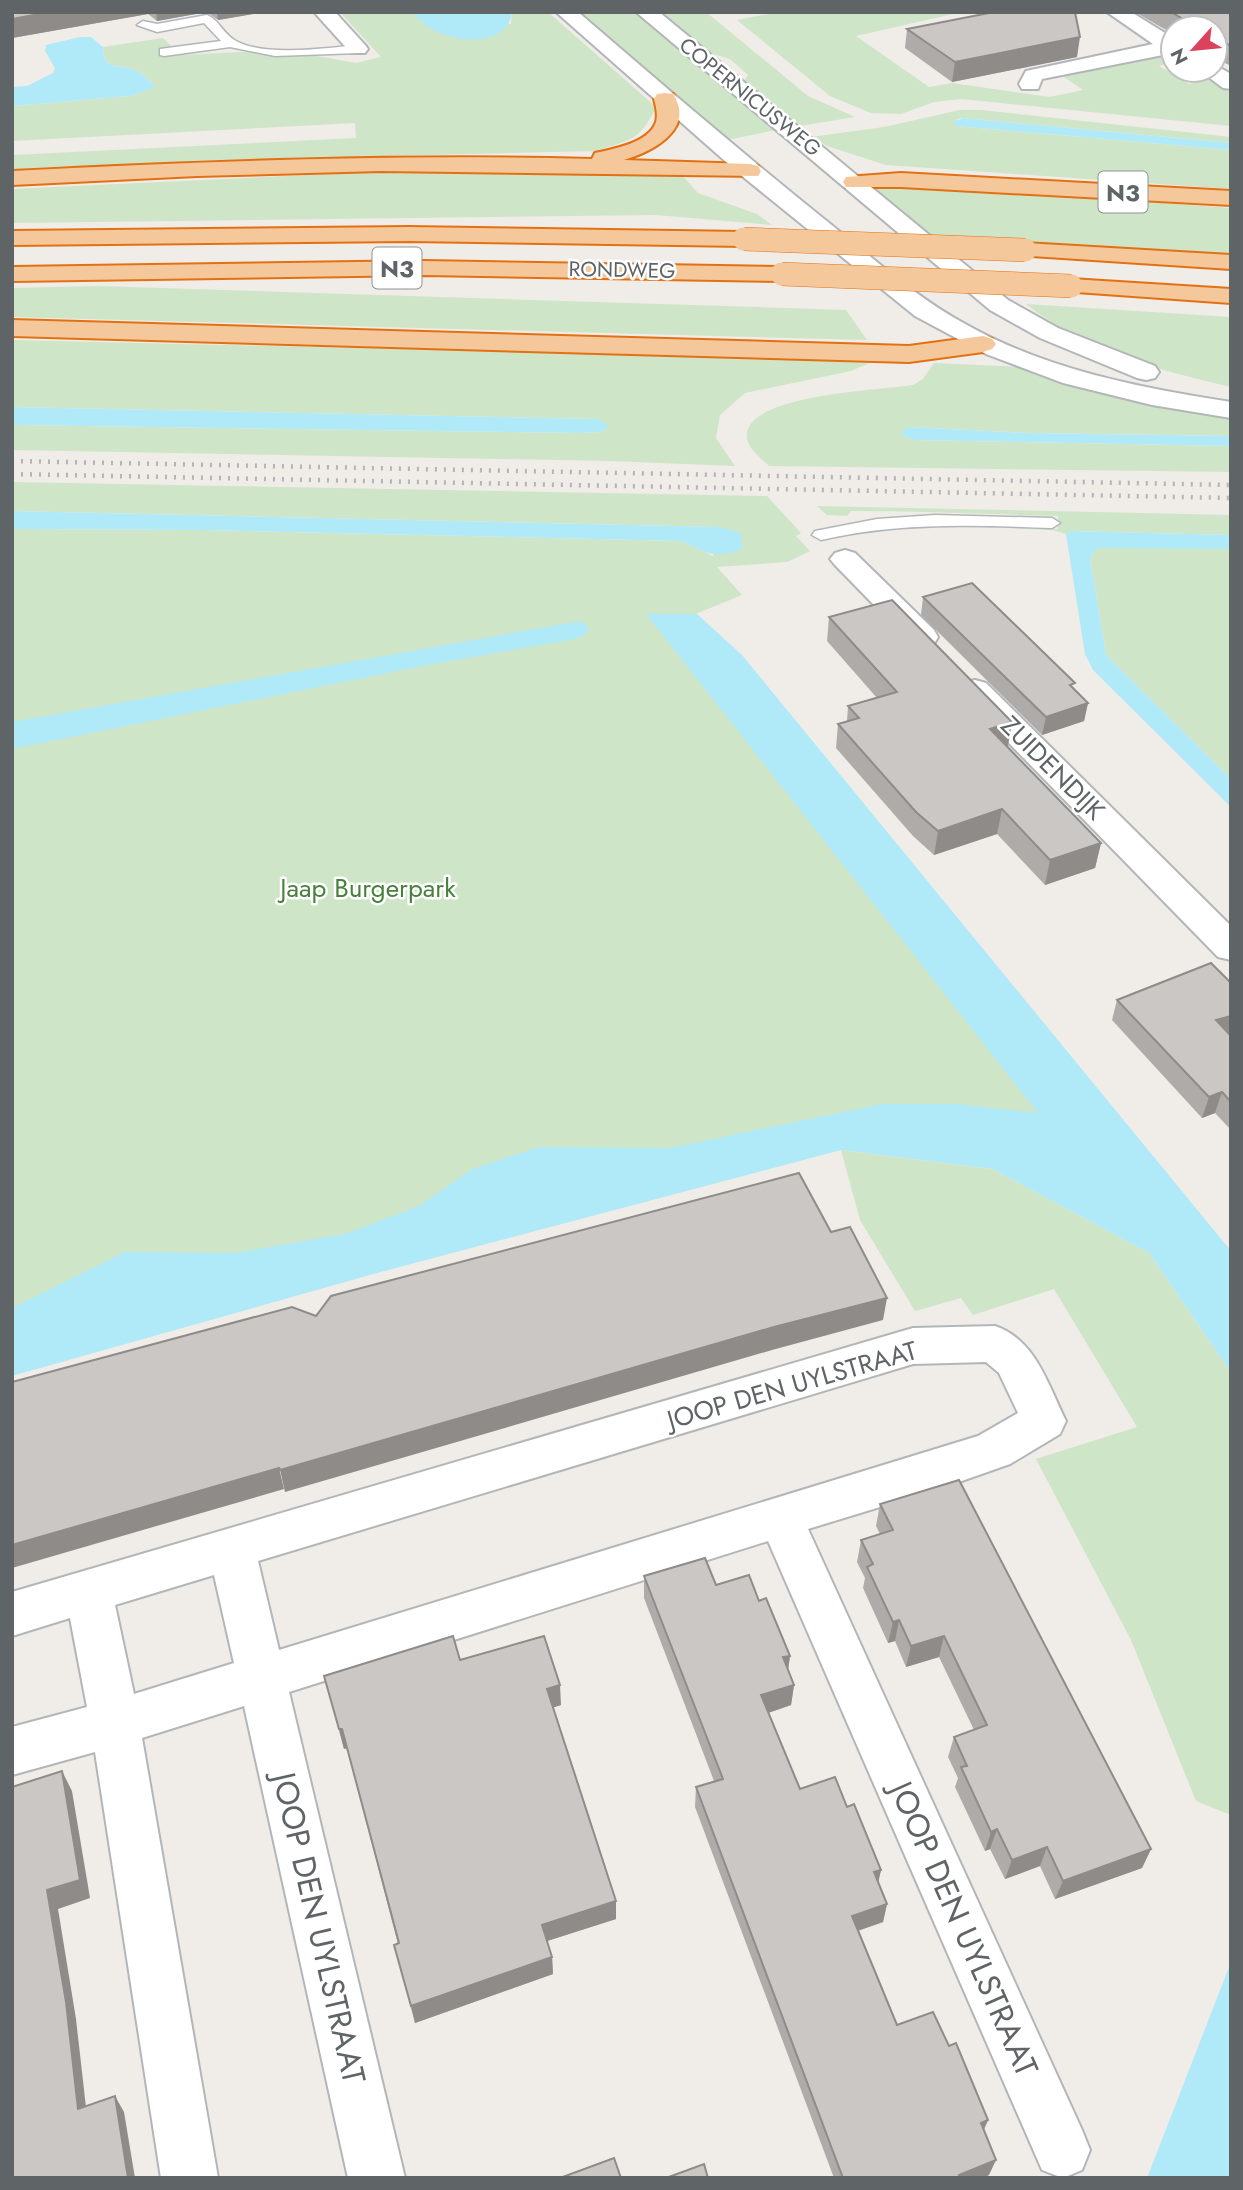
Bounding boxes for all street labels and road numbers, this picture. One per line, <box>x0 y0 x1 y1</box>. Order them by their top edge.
street label: COPERNICUSWEG <box>673 30 827 164</box>
road number: N3 <box>1098 172 1148 212</box>
road number: N3 <box>372 247 422 288</box>
street label: RONDWEG <box>568 254 676 286</box>
street label: ZUIDENDIJK <box>992 707 1114 829</box>
street label: JOOP DEN UYLSTRAAT <box>660 1331 921 1440</box>
street label: JOOP DEN UYLSTRAAT <box>260 1764 377 2088</box>
street label: JOOP DEN UYLSTRAAT <box>877 1771 1050 2084</box>

